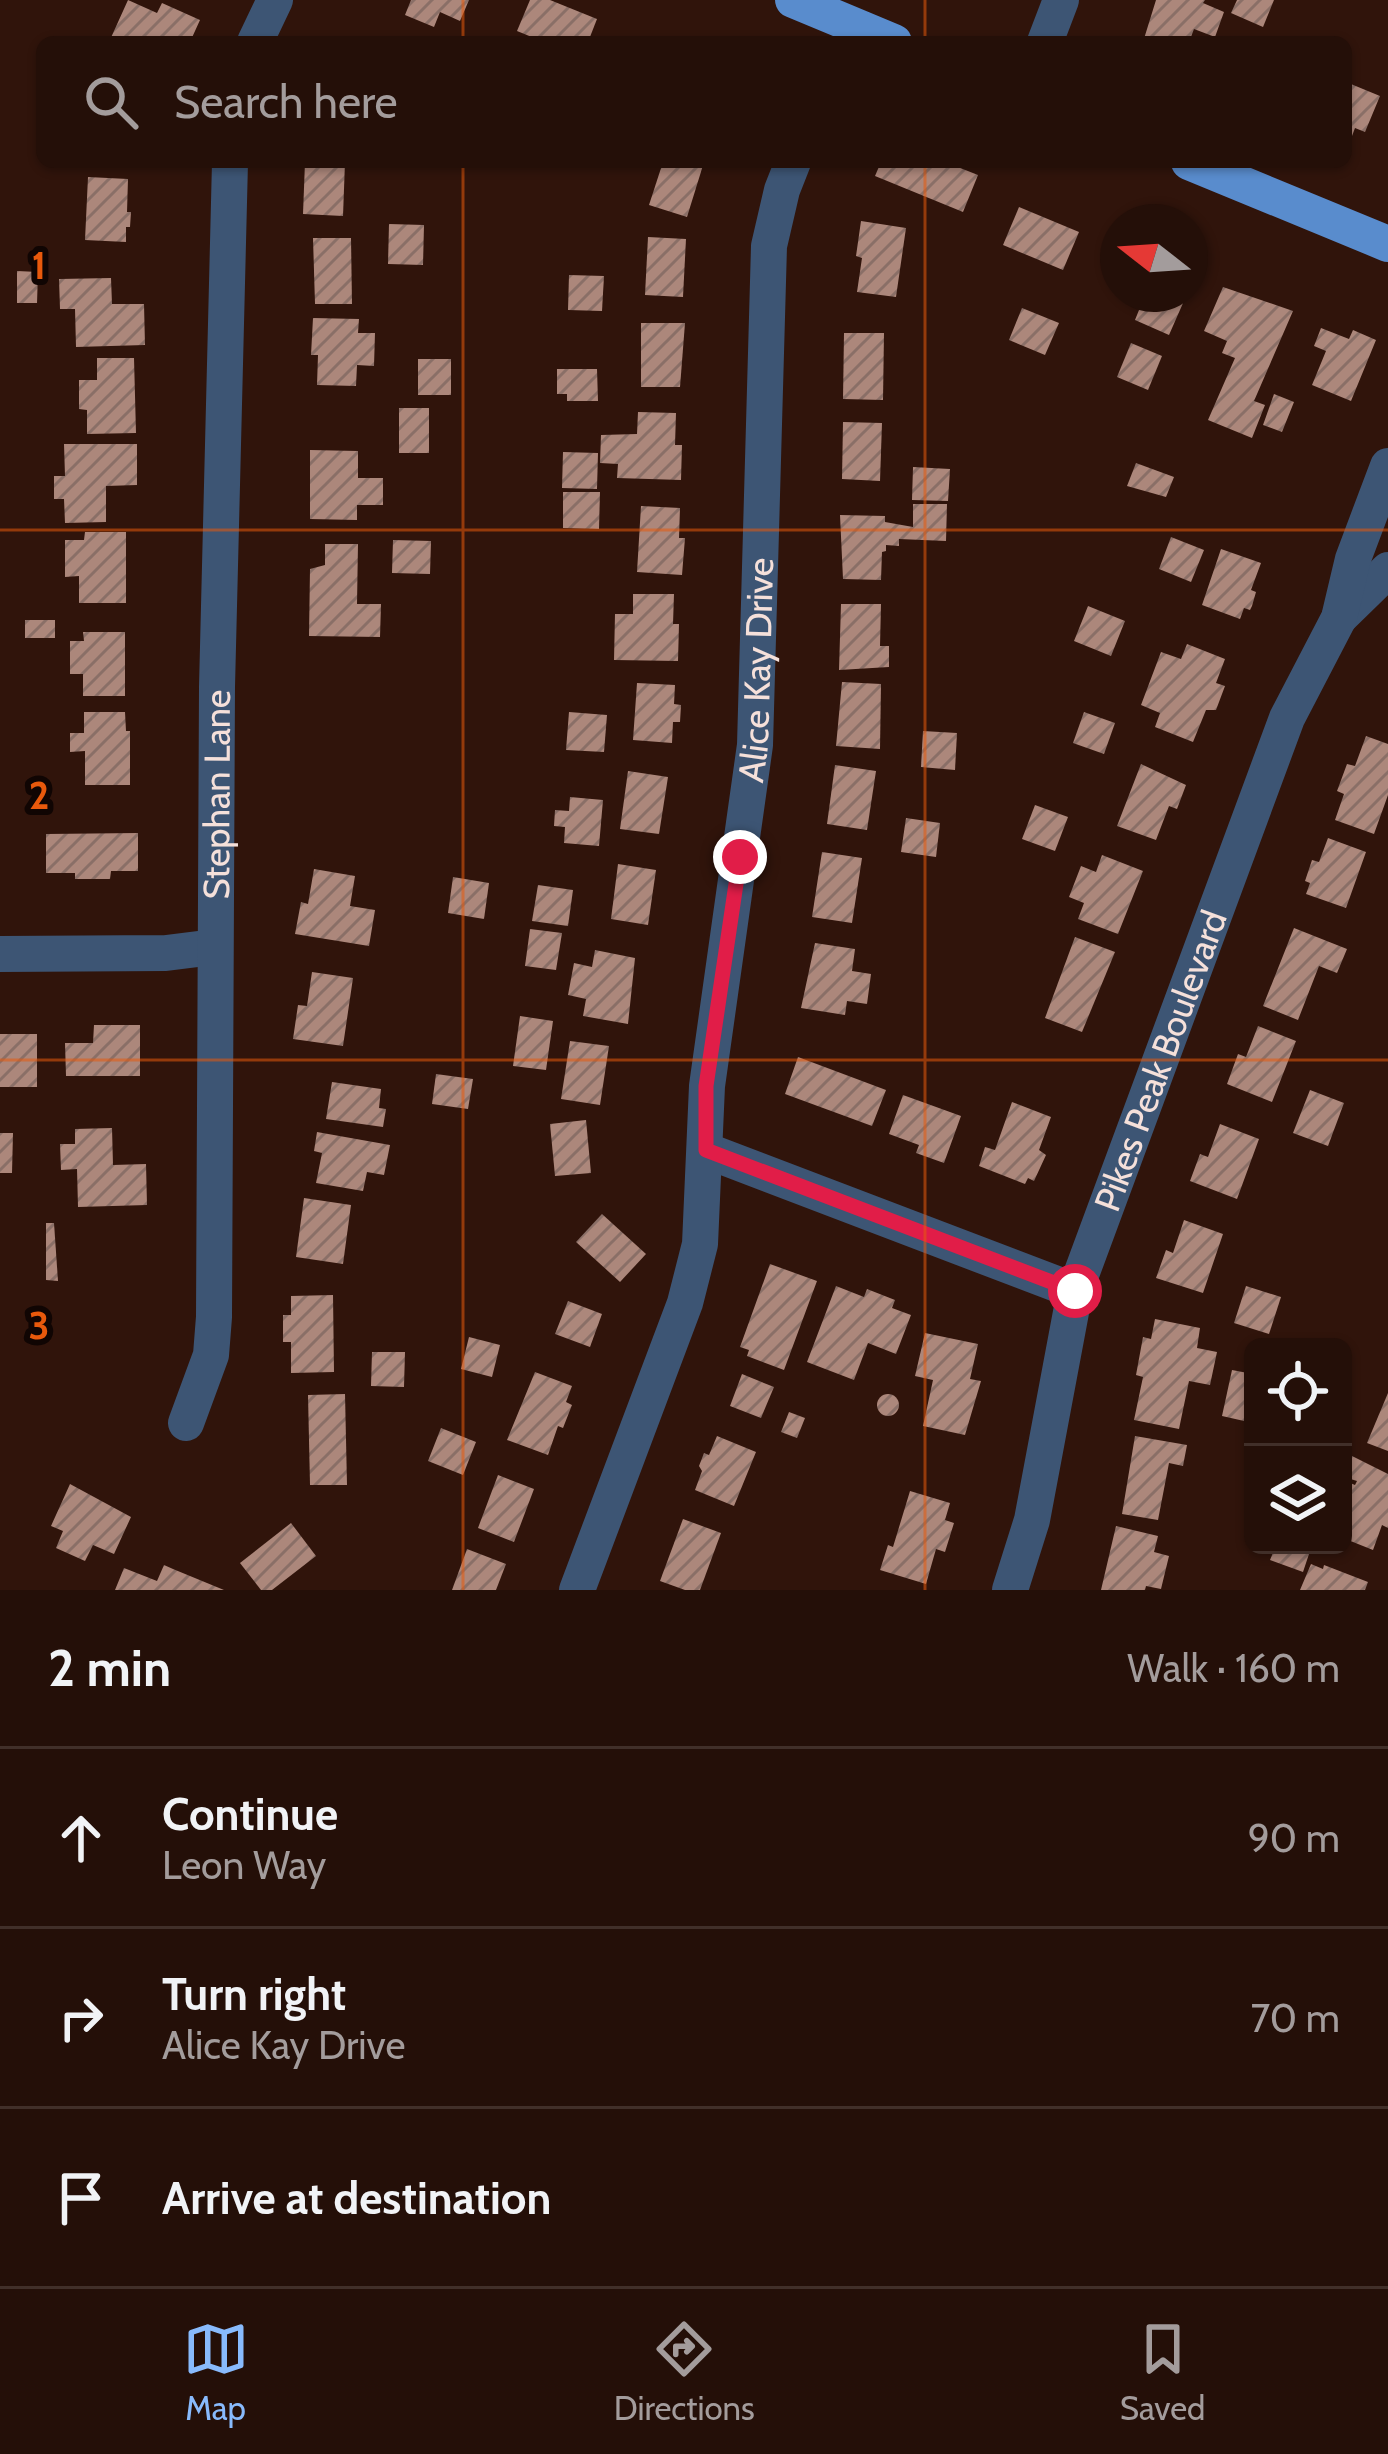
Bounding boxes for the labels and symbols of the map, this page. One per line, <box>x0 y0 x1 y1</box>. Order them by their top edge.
north arrow <box>1100 204 1208 312</box>
text: 1 <box>32 241 46 289</box>
street label: Alice Kay Drive <box>728 557 782 785</box>
street label: Stephan Lane <box>194 690 239 900</box>
text: 2 <box>29 771 49 819</box>
route end <box>713 830 767 884</box>
street label: Pikes Peak Boulevard <box>1085 904 1236 1217</box>
route start <box>1048 1264 1102 1318</box>
text: 3 <box>28 1301 50 1349</box>

